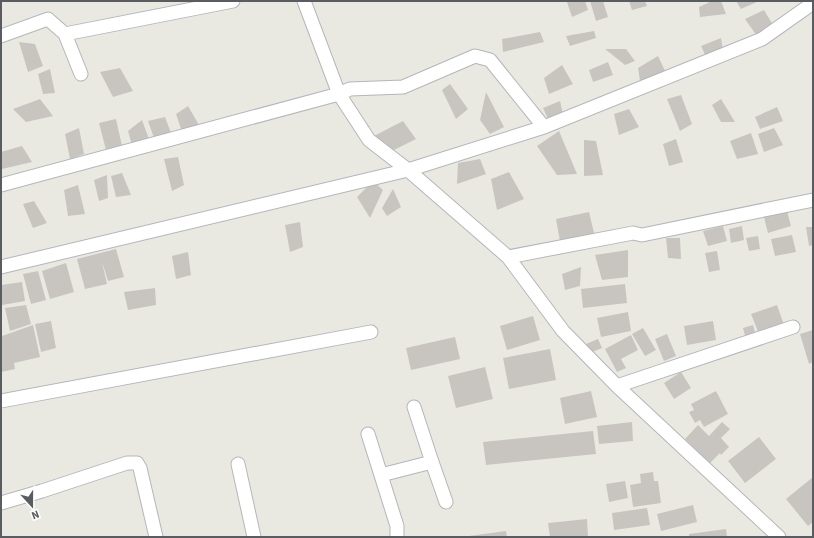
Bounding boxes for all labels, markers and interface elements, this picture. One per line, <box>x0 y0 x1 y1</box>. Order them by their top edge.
north arrow <box>12 486 52 526</box>
text: N <box>29 507 42 523</box>

